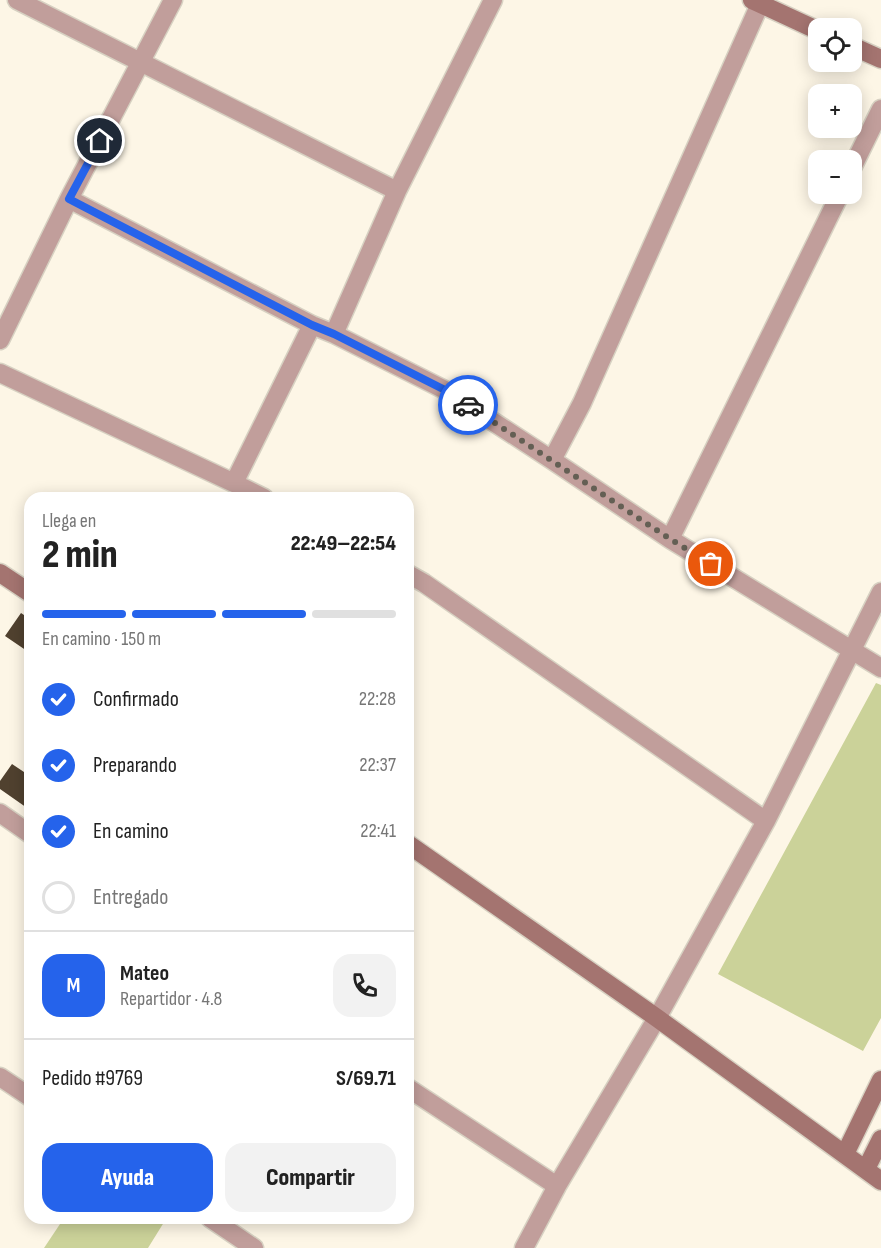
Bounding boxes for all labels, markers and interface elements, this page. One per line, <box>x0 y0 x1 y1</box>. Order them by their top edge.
map controls <box>808 18 862 204</box>
button: locate <box>808 18 862 72</box>
button: + <box>808 84 862 138</box>
pin <box>74 115 125 166</box>
icon: home <box>83 124 116 157</box>
button: − <box>808 150 862 204</box>
courier <box>438 375 498 435</box>
icon: car <box>452 389 485 422</box>
text: Llega en <box>42 509 96 533</box>
text: 22:49–22:54 <box>291 530 396 557</box>
text: 2 min <box>42 532 118 579</box>
pin <box>685 538 736 589</box>
icon: bag <box>694 547 727 580</box>
text: En camino · 150 m <box>42 627 161 651</box>
icon: check <box>42 683 75 716</box>
text: Confirmado <box>93 686 179 713</box>
text: 22:28 <box>359 687 396 711</box>
icon: check <box>42 749 75 782</box>
text: Preparando <box>93 752 177 779</box>
text: 22:37 <box>359 753 396 777</box>
icon: check <box>42 815 75 848</box>
text: En camino <box>93 818 169 845</box>
text: 22:41 <box>360 819 396 843</box>
text: Entregado <box>93 884 168 911</box>
button: phone <box>333 954 396 1017</box>
text: Mateo <box>120 960 169 987</box>
text: M <box>67 972 80 999</box>
text: Repartidor · 4.8 <box>120 987 222 1011</box>
text: Pedido #9769 <box>42 1065 143 1092</box>
text: S/69.71 <box>336 1065 396 1092</box>
button: Ayuda <box>42 1143 213 1212</box>
button: Compartir <box>225 1143 396 1212</box>

